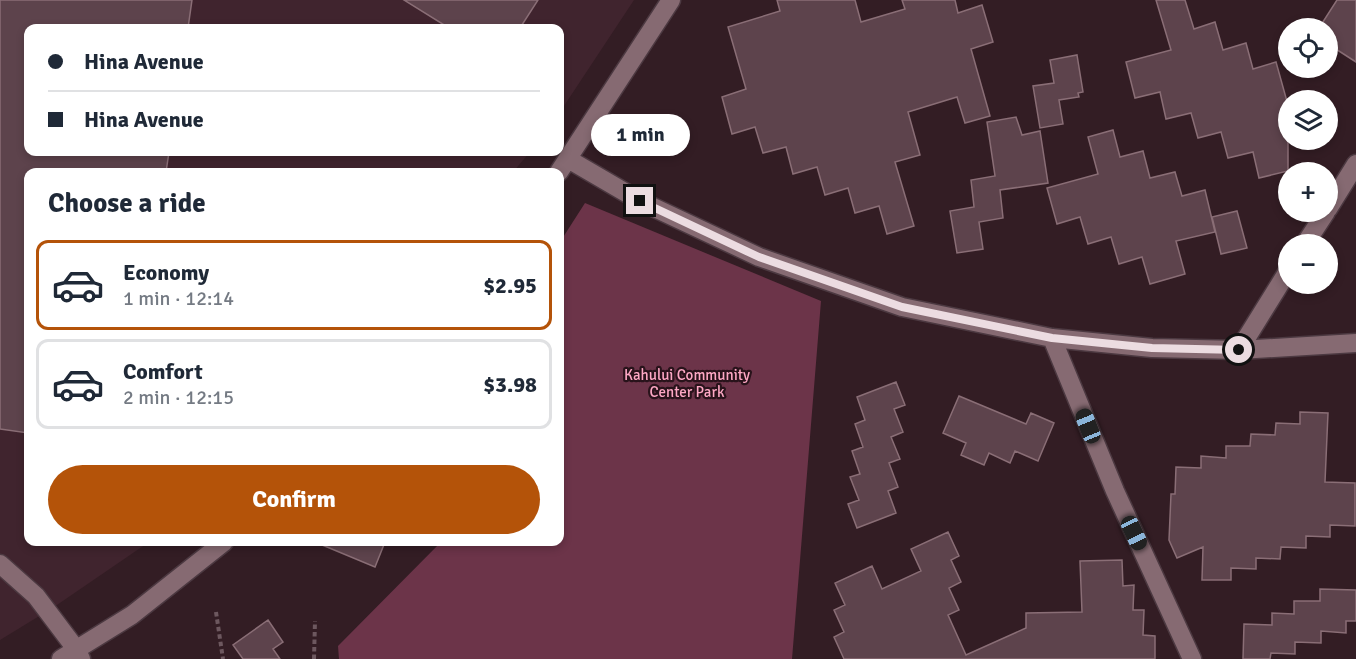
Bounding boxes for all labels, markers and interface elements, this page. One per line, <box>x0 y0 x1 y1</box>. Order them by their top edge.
map controls <box>1278 18 1338 294</box>
button: locate <box>1278 18 1338 78</box>
text: Hina Avenue <box>84 48 204 75</box>
button: layers <box>1278 90 1338 150</box>
text: Hina Avenue <box>84 106 204 133</box>
callout: 1 min <box>590 114 690 156</box>
text: 1 min <box>616 122 665 147</box>
button: + <box>1278 162 1338 222</box>
text: Choose a ride <box>48 187 206 220</box>
route end <box>626 187 653 214</box>
button: − <box>1278 234 1338 294</box>
icon: car <box>51 258 105 312</box>
text: Economy <box>123 259 209 286</box>
text: $2.95 <box>483 272 537 299</box>
text: 1 min · 12:14 <box>123 286 234 311</box>
route start <box>1225 336 1252 363</box>
icon: car <box>51 357 105 411</box>
text: Comfort <box>123 358 203 385</box>
park label: Kahului Community Center Park <box>624 366 750 401</box>
text: $3.98 <box>483 371 537 398</box>
text: 2 min · 12:15 <box>123 385 234 410</box>
car <box>1073 406 1103 446</box>
button: Confirm <box>48 465 540 534</box>
car <box>1118 513 1150 553</box>

